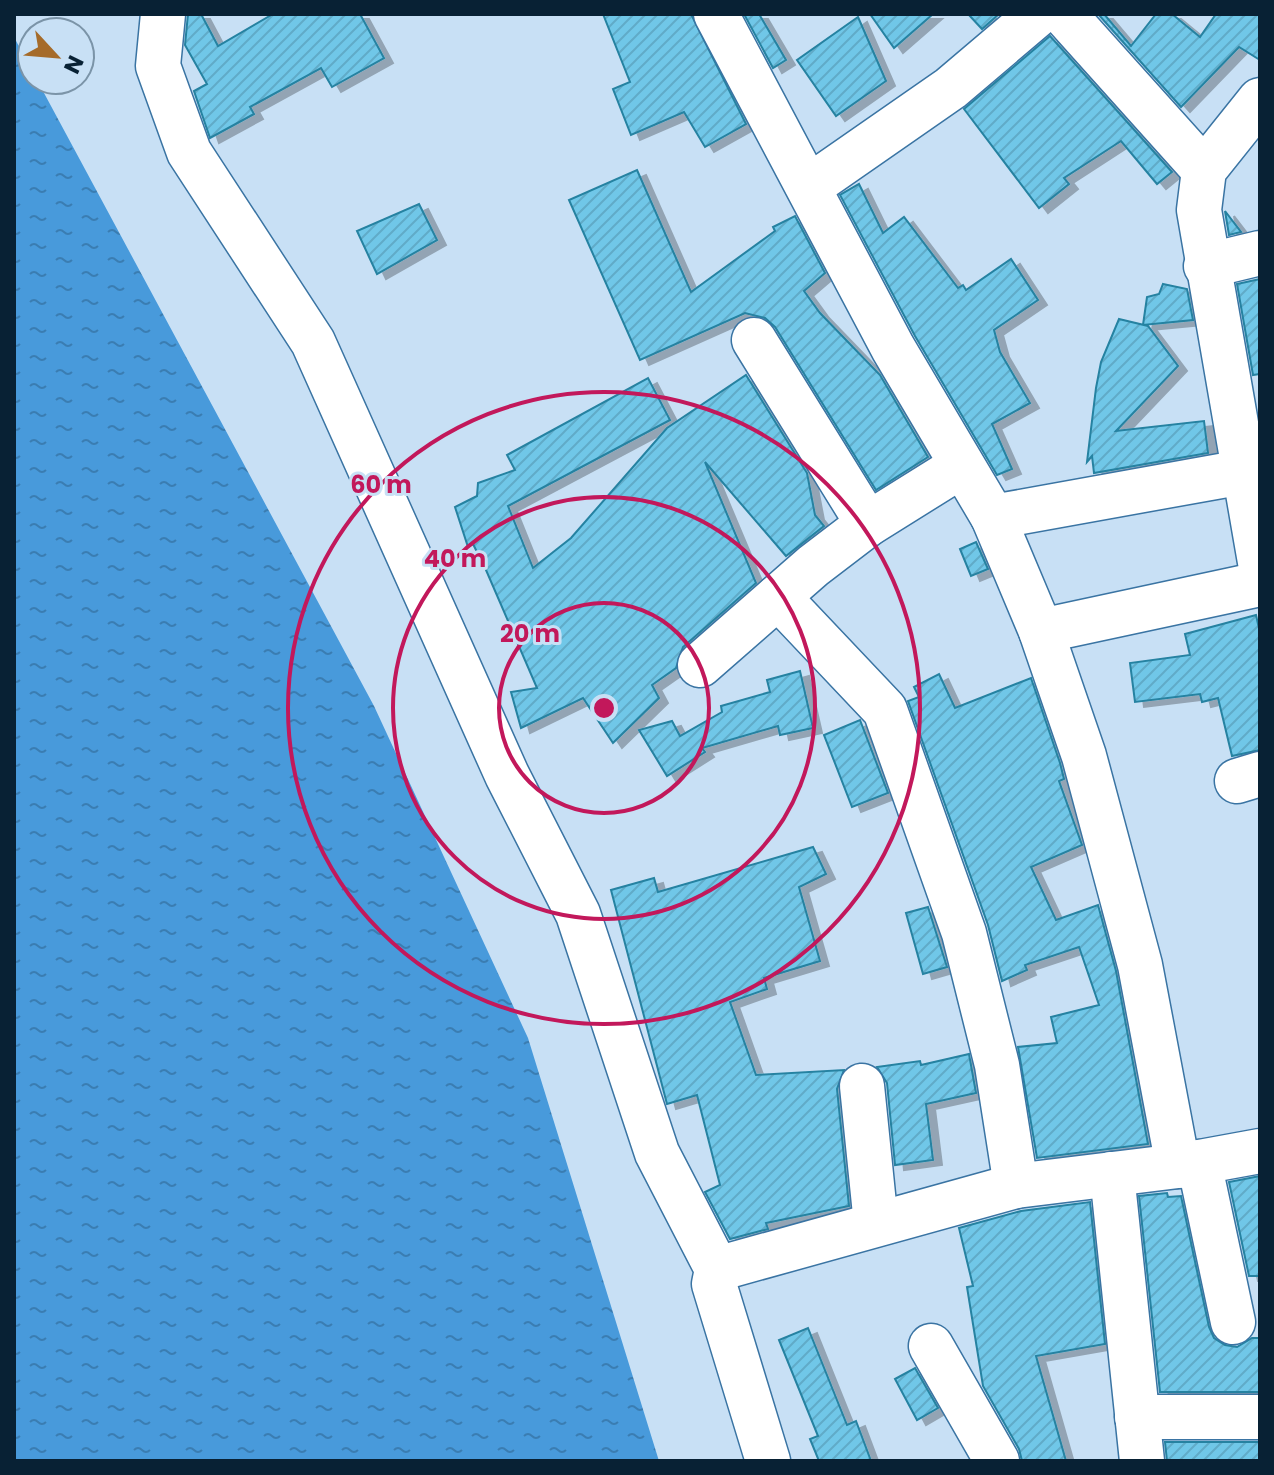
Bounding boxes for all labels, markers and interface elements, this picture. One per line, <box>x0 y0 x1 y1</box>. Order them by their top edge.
north arrow <box>16 16 96 96</box>
text: N <box>56 50 91 79</box>
text: 60 m <box>350 468 412 501</box>
text: 40 m <box>424 542 486 575</box>
text: 20 m <box>500 617 560 650</box>
centre of rings <box>590 694 618 722</box>

